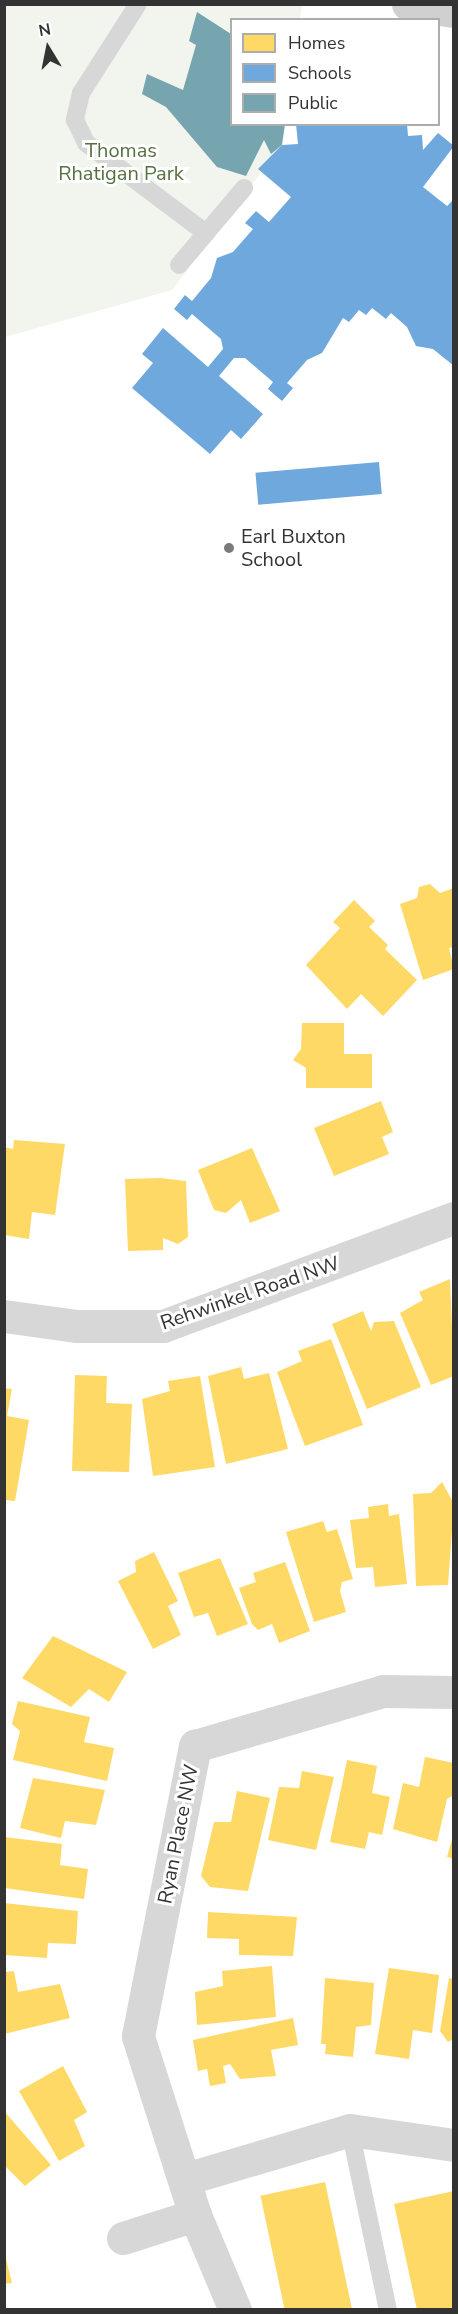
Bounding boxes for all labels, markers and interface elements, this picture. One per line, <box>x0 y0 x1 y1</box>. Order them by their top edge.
north arrow <box>18 18 78 78</box>
text: N <box>37 18 53 42</box>
legend <box>230 18 440 126</box>
text: Homes <box>288 31 345 55</box>
text: Schools <box>288 61 352 85</box>
text: Public <box>288 91 338 115</box>
park label: Thomas Rhatigan Park <box>58 138 184 185</box>
place label: Earl Buxton School <box>241 524 346 571</box>
marker: Earl Buxton School <box>222 541 236 555</box>
street label: Rehwinkel Road NW <box>157 1251 343 1335</box>
street label: Ryan Place NW <box>153 1762 203 1906</box>

